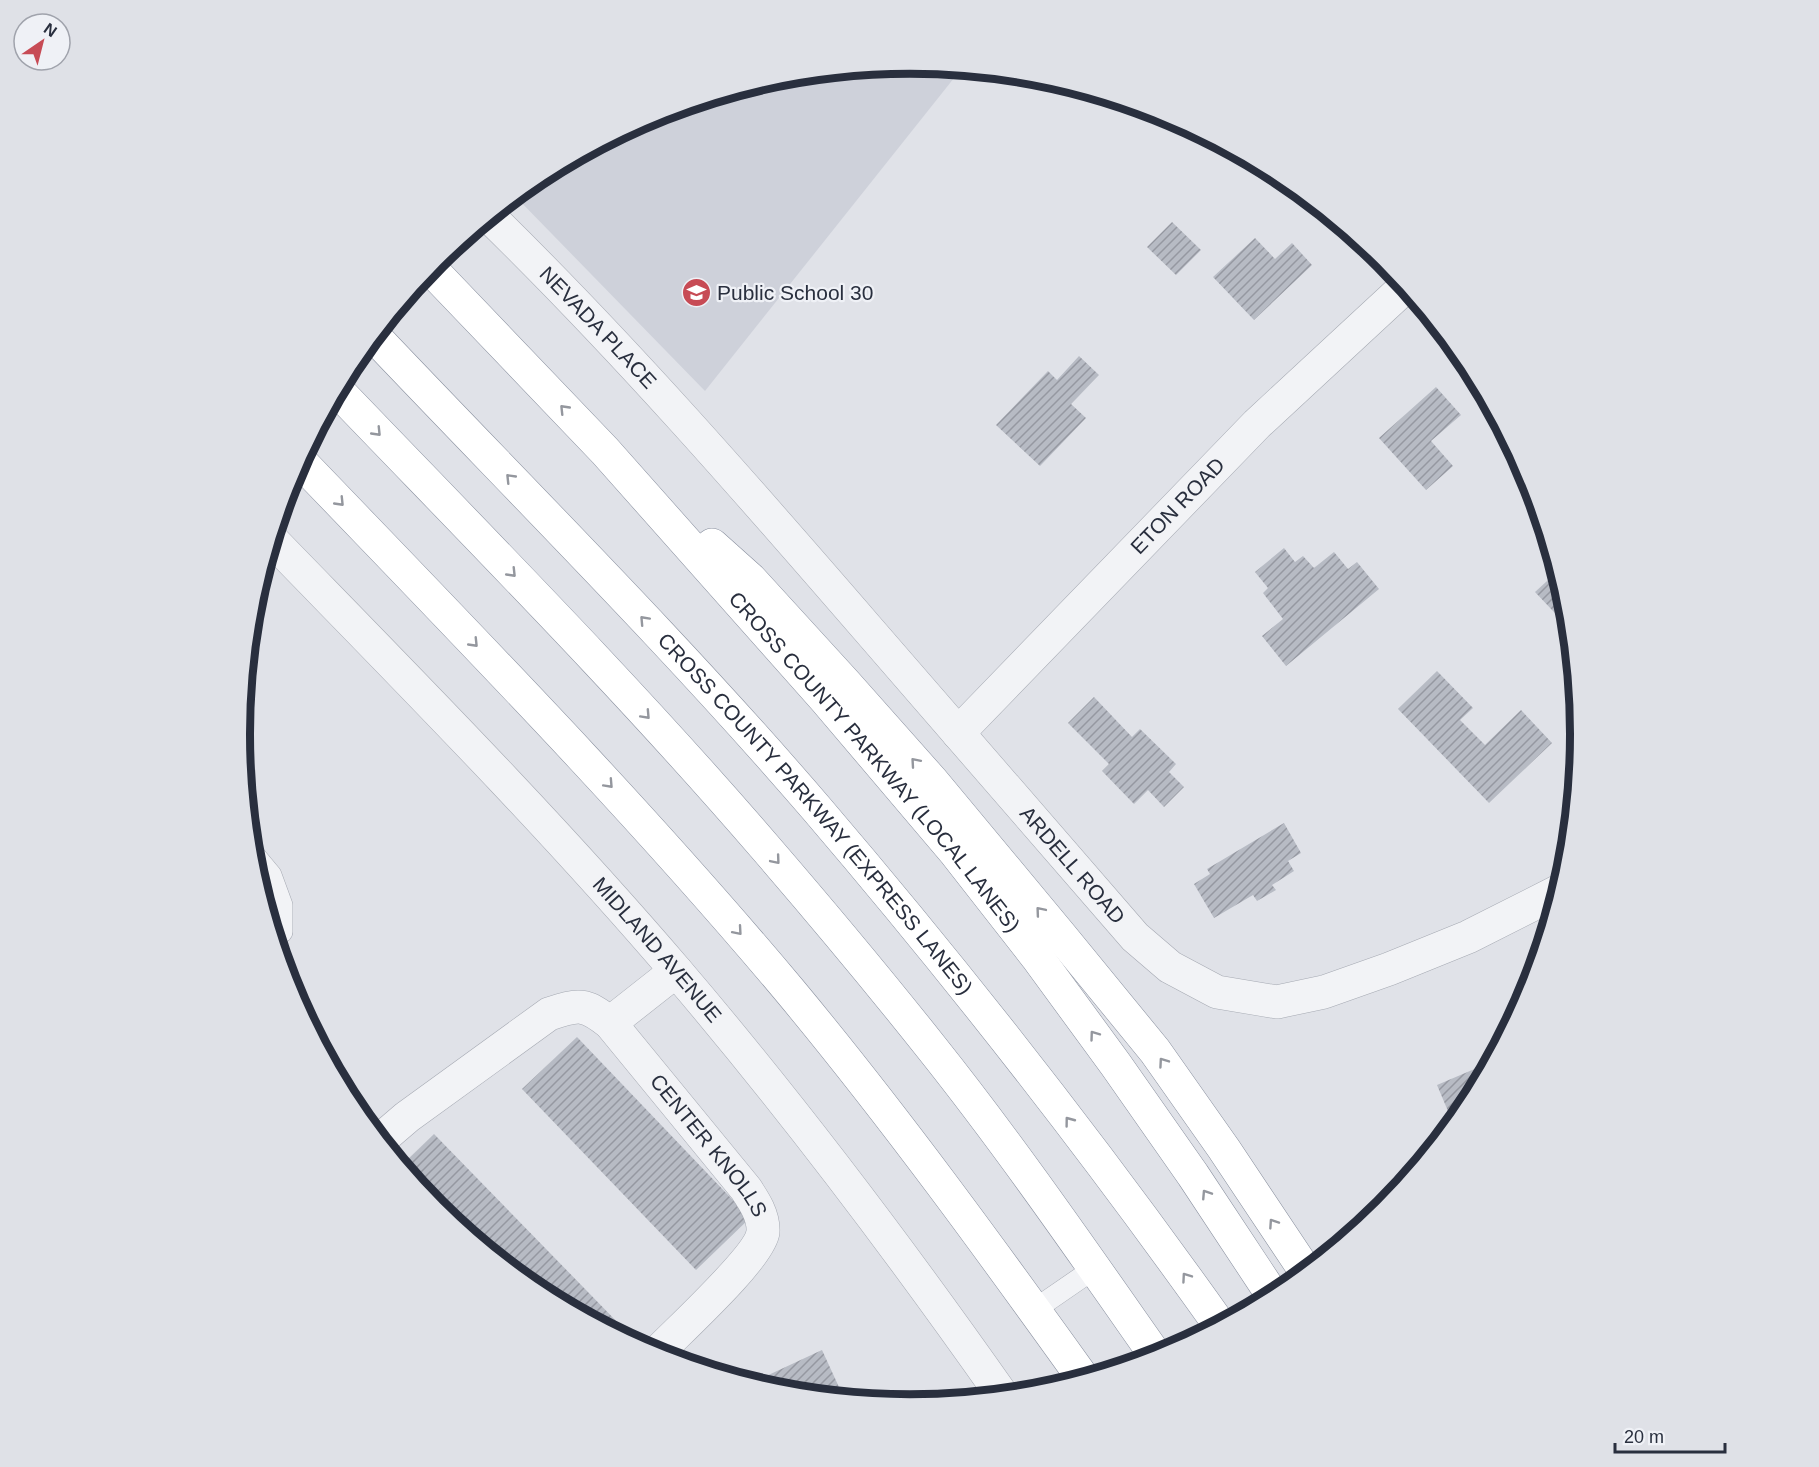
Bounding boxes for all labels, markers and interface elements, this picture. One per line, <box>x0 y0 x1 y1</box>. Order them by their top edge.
north arrow <box>12 12 72 72</box>
text: N <box>41 20 60 40</box>
street label: NEVADA PLACE <box>535 262 661 393</box>
school or university icon: Public School 30 <box>680 277 712 309</box>
place label: Public School 30 <box>717 281 873 304</box>
one-way arrow <box>561 405 572 416</box>
one-way arrow <box>370 425 381 435</box>
street label: ETON ROAD <box>1126 453 1229 558</box>
one-way arrow <box>506 475 517 485</box>
one-way arrow <box>332 495 343 506</box>
one-way arrow <box>505 566 516 576</box>
street label: CROSS COUNTY PARKWAY (LOCAL LANES) <box>724 587 1025 936</box>
one-way arrow <box>641 616 652 627</box>
street label: CROSS COUNTY PARKWAY (EXPRESS LANES) <box>653 628 977 999</box>
one-way arrow <box>467 636 478 647</box>
one-way arrow <box>639 708 650 718</box>
one-way arrow <box>911 757 922 768</box>
one-way arrow <box>601 777 612 788</box>
street label: ARDELL ROAD <box>1016 802 1130 928</box>
one-way arrow <box>769 853 780 864</box>
street label: MIDLAND AVENUE <box>589 872 726 1027</box>
one-way arrow <box>1037 907 1048 918</box>
one-way arrow <box>731 924 742 934</box>
one-way arrow <box>1091 1030 1102 1041</box>
one-way arrow <box>1159 1058 1170 1069</box>
street label: CENTER KNOLLS <box>646 1070 772 1220</box>
one-way arrow <box>1065 1116 1076 1127</box>
one-way arrow <box>1202 1190 1213 1201</box>
one-way arrow <box>1269 1219 1281 1229</box>
one-way arrow <box>1182 1272 1193 1283</box>
scale bar <box>1615 1416 1724 1454</box>
text: 20 m <box>1624 1427 1664 1447</box>

